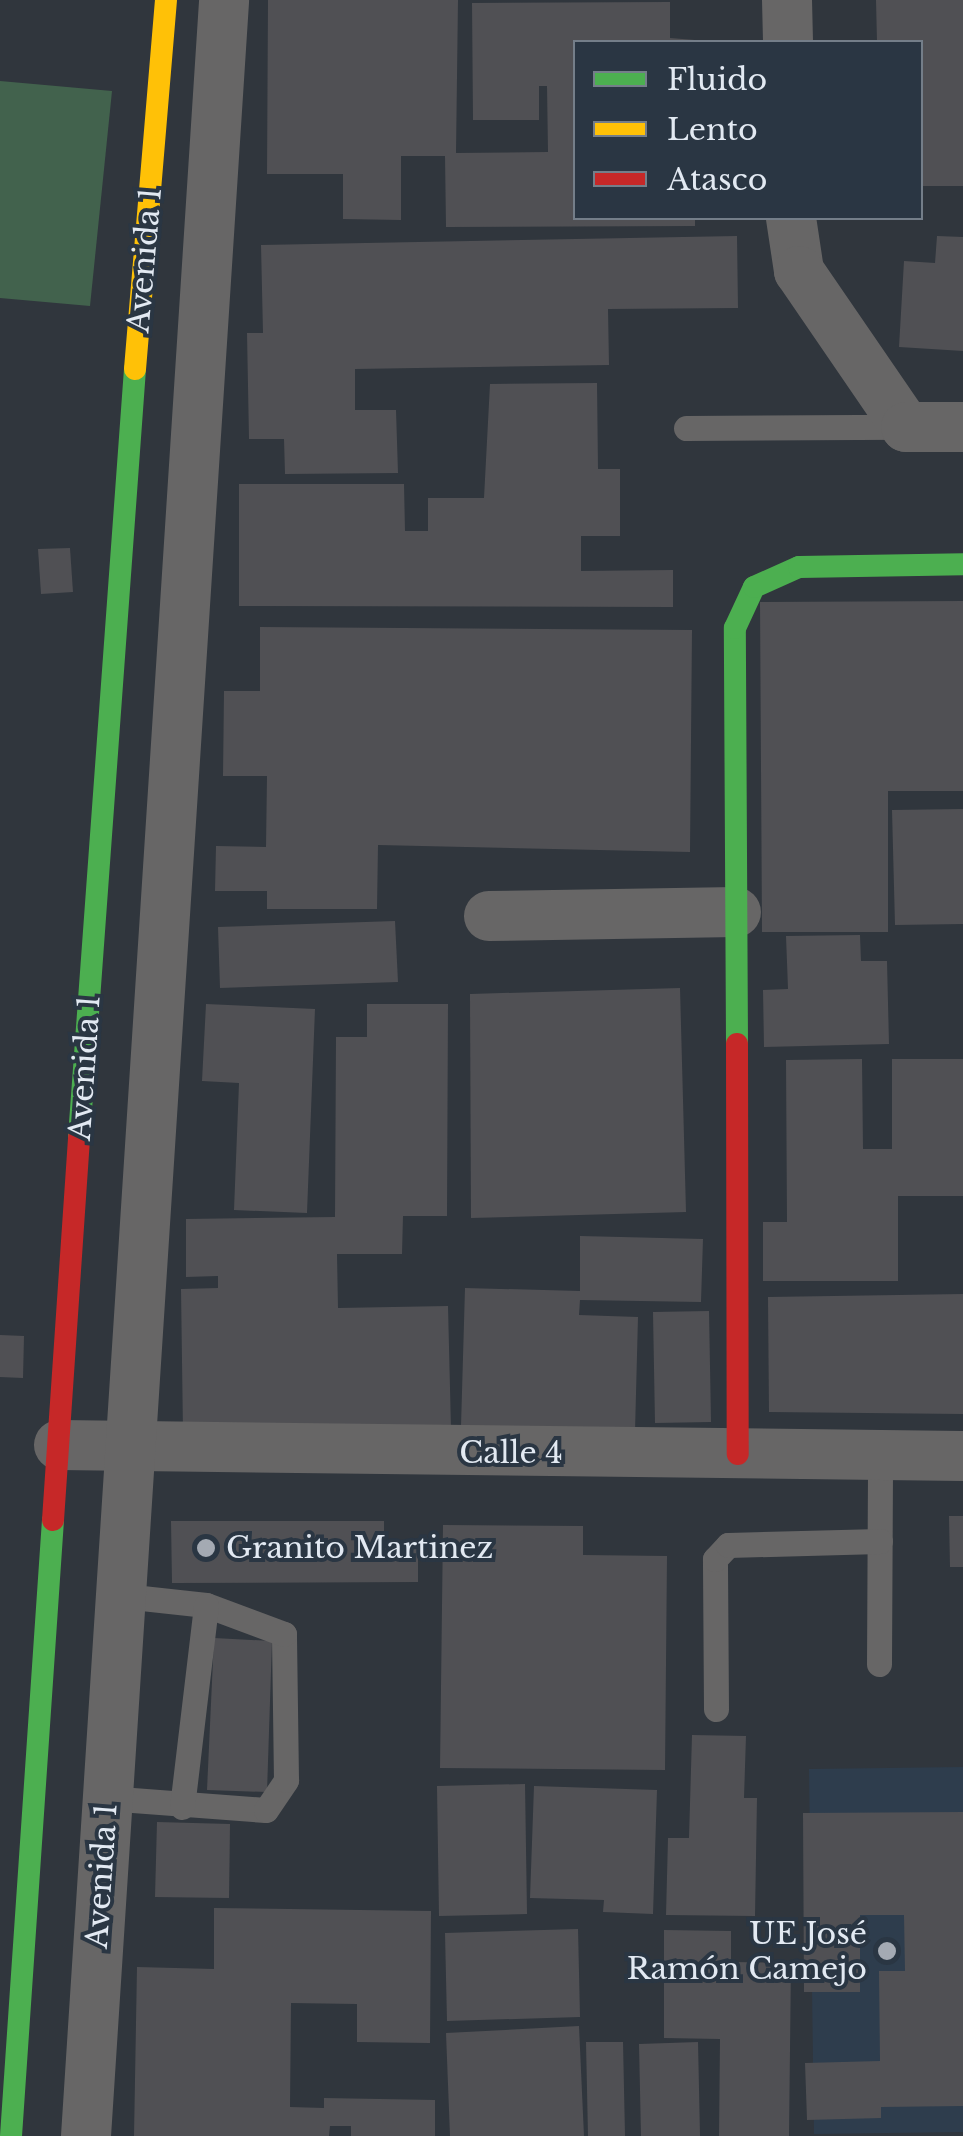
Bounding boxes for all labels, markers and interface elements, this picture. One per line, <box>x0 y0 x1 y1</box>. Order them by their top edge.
legend <box>573 40 923 220</box>
text: Fluido <box>667 61 767 98</box>
text: Lento <box>667 111 758 148</box>
text: Atasco <box>667 161 767 198</box>
street label: Avenida 1 <box>121 186 169 334</box>
street label: Avenida 1 <box>62 994 108 1142</box>
street label: Calle 4 <box>459 1435 563 1471</box>
place label: Granito Martinez <box>226 1530 493 1566</box>
marker: Granito Martinez <box>195 1537 217 1559</box>
street label: Avenida 1 <box>79 1802 125 1950</box>
place label: UE José Ramón Camejo <box>627 1916 867 1986</box>
marker: UE José Ramón Camejo <box>876 1940 898 1962</box>

